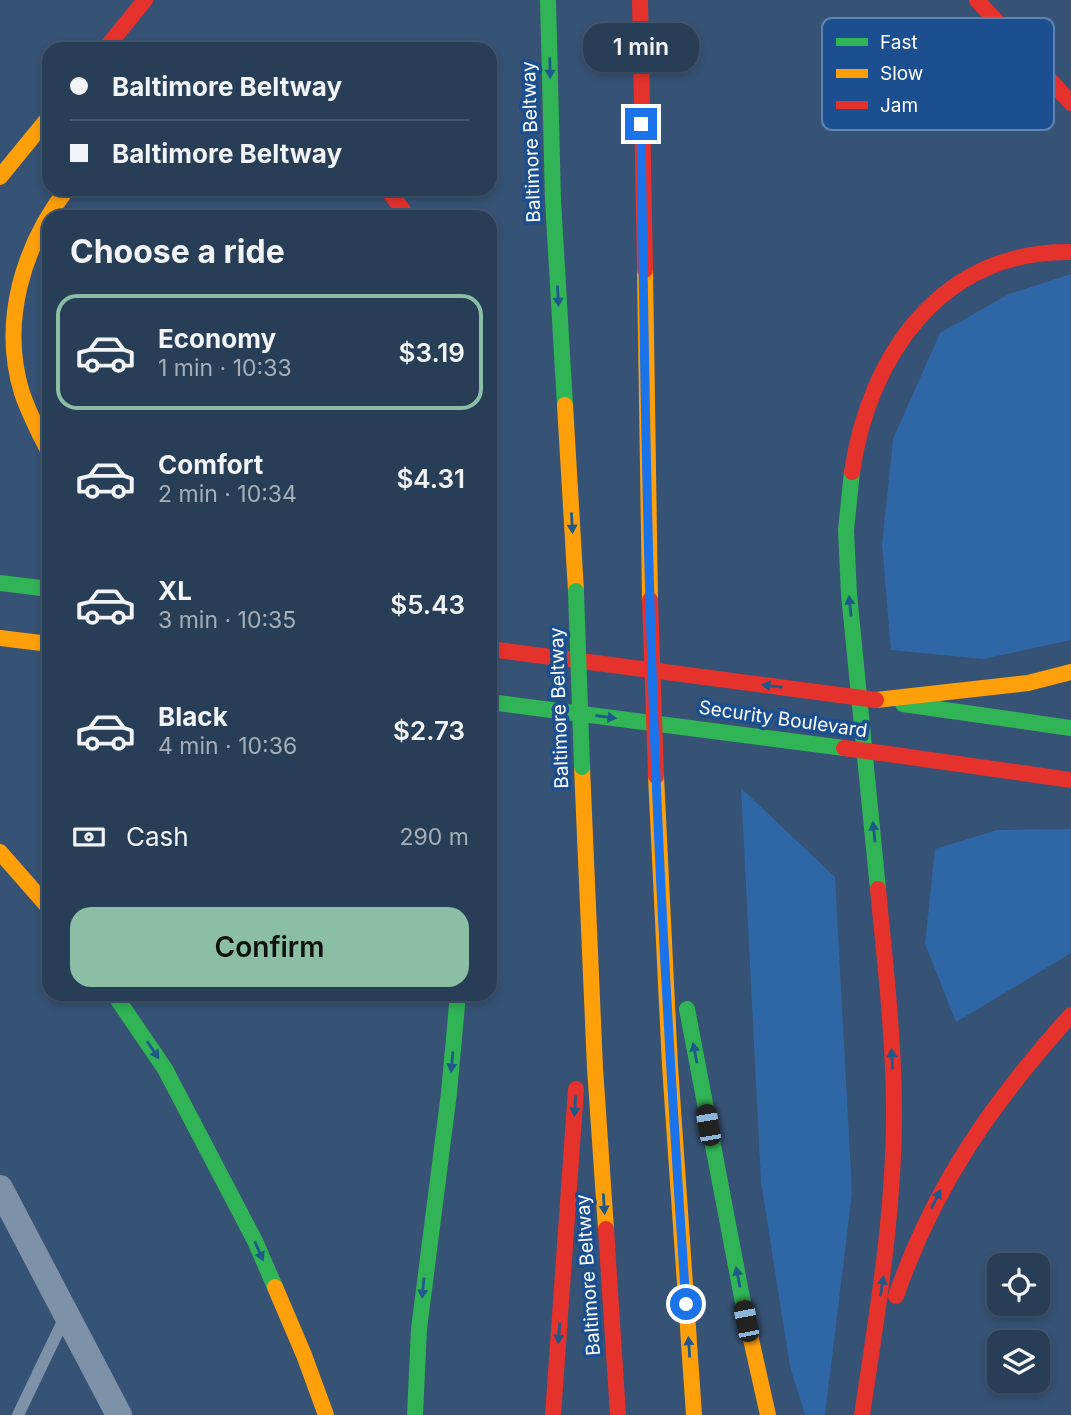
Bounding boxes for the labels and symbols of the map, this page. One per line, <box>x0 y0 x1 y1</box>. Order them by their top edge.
legend <box>822 18 1054 130</box>
callout: 1 min <box>583 23 699 72</box>
text: Fast <box>880 31 918 54</box>
one-way arrow <box>544 57 556 79</box>
street label: Baltimore Beltway <box>517 61 545 223</box>
text: Slow <box>880 62 923 85</box>
text: Jam <box>880 94 918 117</box>
route end <box>625 108 657 140</box>
one-way arrow <box>553 285 564 307</box>
one-way arrow <box>567 512 578 534</box>
one-way arrow <box>844 595 855 617</box>
street label: Baltimore Beltway <box>545 627 573 789</box>
one-way arrow <box>761 681 783 692</box>
street label: Security Boulevard <box>697 696 869 742</box>
one-way arrow <box>595 711 617 722</box>
one-way arrow <box>868 821 879 843</box>
one-way arrow <box>146 1041 159 1060</box>
one-way arrow <box>689 1042 700 1064</box>
one-way arrow <box>887 1047 898 1069</box>
one-way arrow <box>446 1051 457 1073</box>
one-way arrow <box>569 1095 580 1117</box>
car <box>695 1102 722 1148</box>
one-way arrow <box>931 1189 942 1209</box>
street label: Baltimore Beltway <box>571 1193 605 1356</box>
one-way arrow <box>599 1193 610 1215</box>
one-way arrow <box>253 1241 265 1261</box>
one-way arrow <box>732 1266 743 1288</box>
one-way arrow <box>877 1275 888 1297</box>
one-way arrow <box>418 1277 429 1299</box>
route start <box>670 1288 702 1320</box>
car <box>732 1298 761 1344</box>
one-way arrow <box>553 1322 564 1344</box>
one-way arrow <box>683 1336 694 1358</box>

